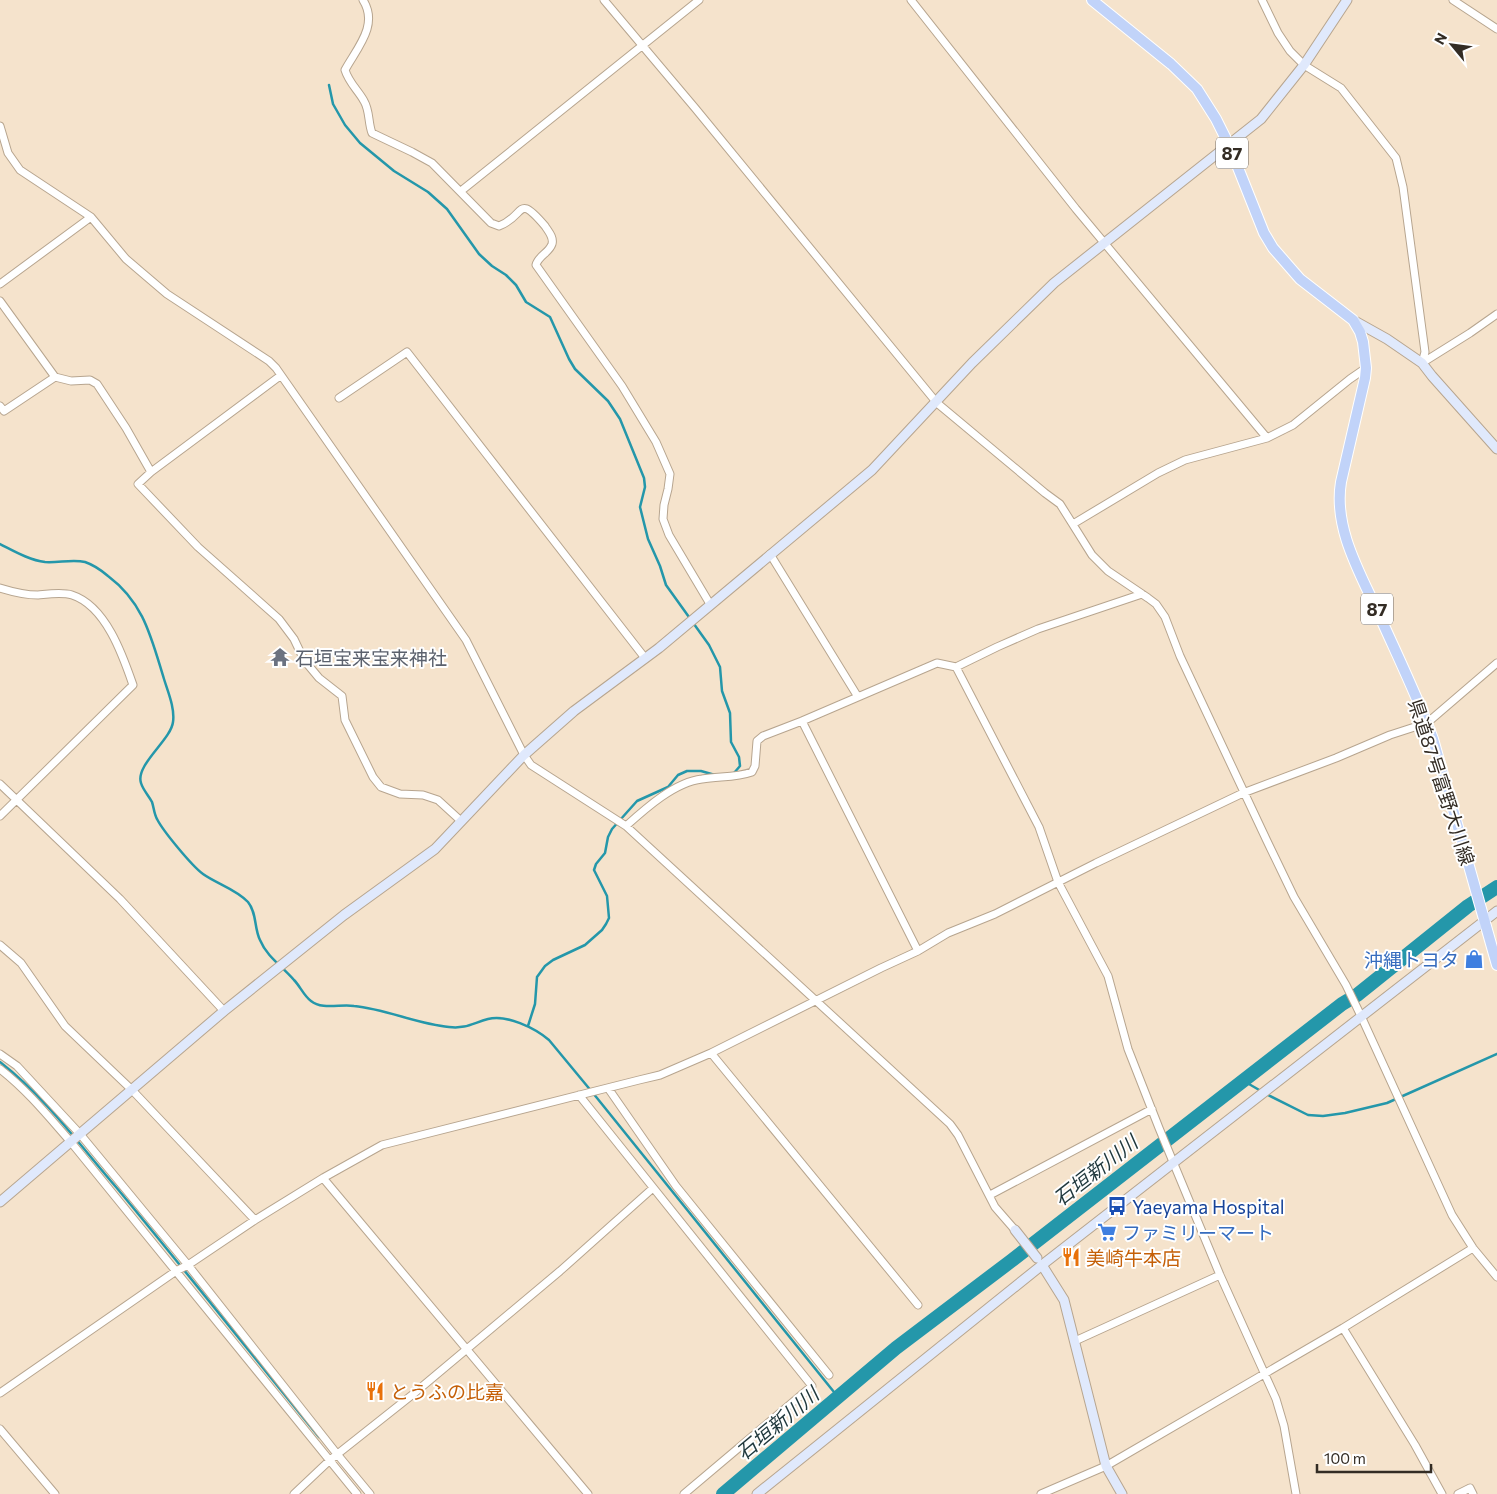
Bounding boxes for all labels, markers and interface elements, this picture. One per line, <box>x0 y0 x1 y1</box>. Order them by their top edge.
north arrow <box>1427 20 1477 70</box>
text: N <box>1430 30 1450 47</box>
road number: 87 <box>1216 138 1248 168</box>
road number: 87 <box>1361 594 1393 624</box>
temple icon: 石垣宝来宝来神社 <box>269 646 291 668</box>
place label: 石垣宝来宝来神社 <box>295 646 447 669</box>
street label: 県道87号富野大川線 <box>1404 696 1480 868</box>
place label: 沖縄トヨタ <box>1364 948 1459 971</box>
shop icon: 沖縄トヨタ <box>1463 948 1485 970</box>
water label: 石垣新川川 <box>1048 1129 1143 1210</box>
bus stop icon: Yaeyama Hospital <box>1106 1195 1128 1217</box>
place label: Yaeyama Hospital <box>1132 1195 1285 1218</box>
supermarket icon: ファミリーマート <box>1096 1221 1118 1243</box>
place label: ファミリーマート <box>1122 1221 1274 1244</box>
restaurant icon: 美崎牛本店 <box>1060 1246 1082 1268</box>
place label: 美崎牛本店 <box>1086 1246 1181 1269</box>
restaurant icon: とうふの比嘉 <box>364 1380 386 1402</box>
place label: とうふの比嘉 <box>390 1380 504 1403</box>
water label: 石垣新川川 <box>731 1380 825 1464</box>
scale bar <box>1317 1442 1431 1474</box>
text: 100 m <box>1324 1449 1366 1467</box>

